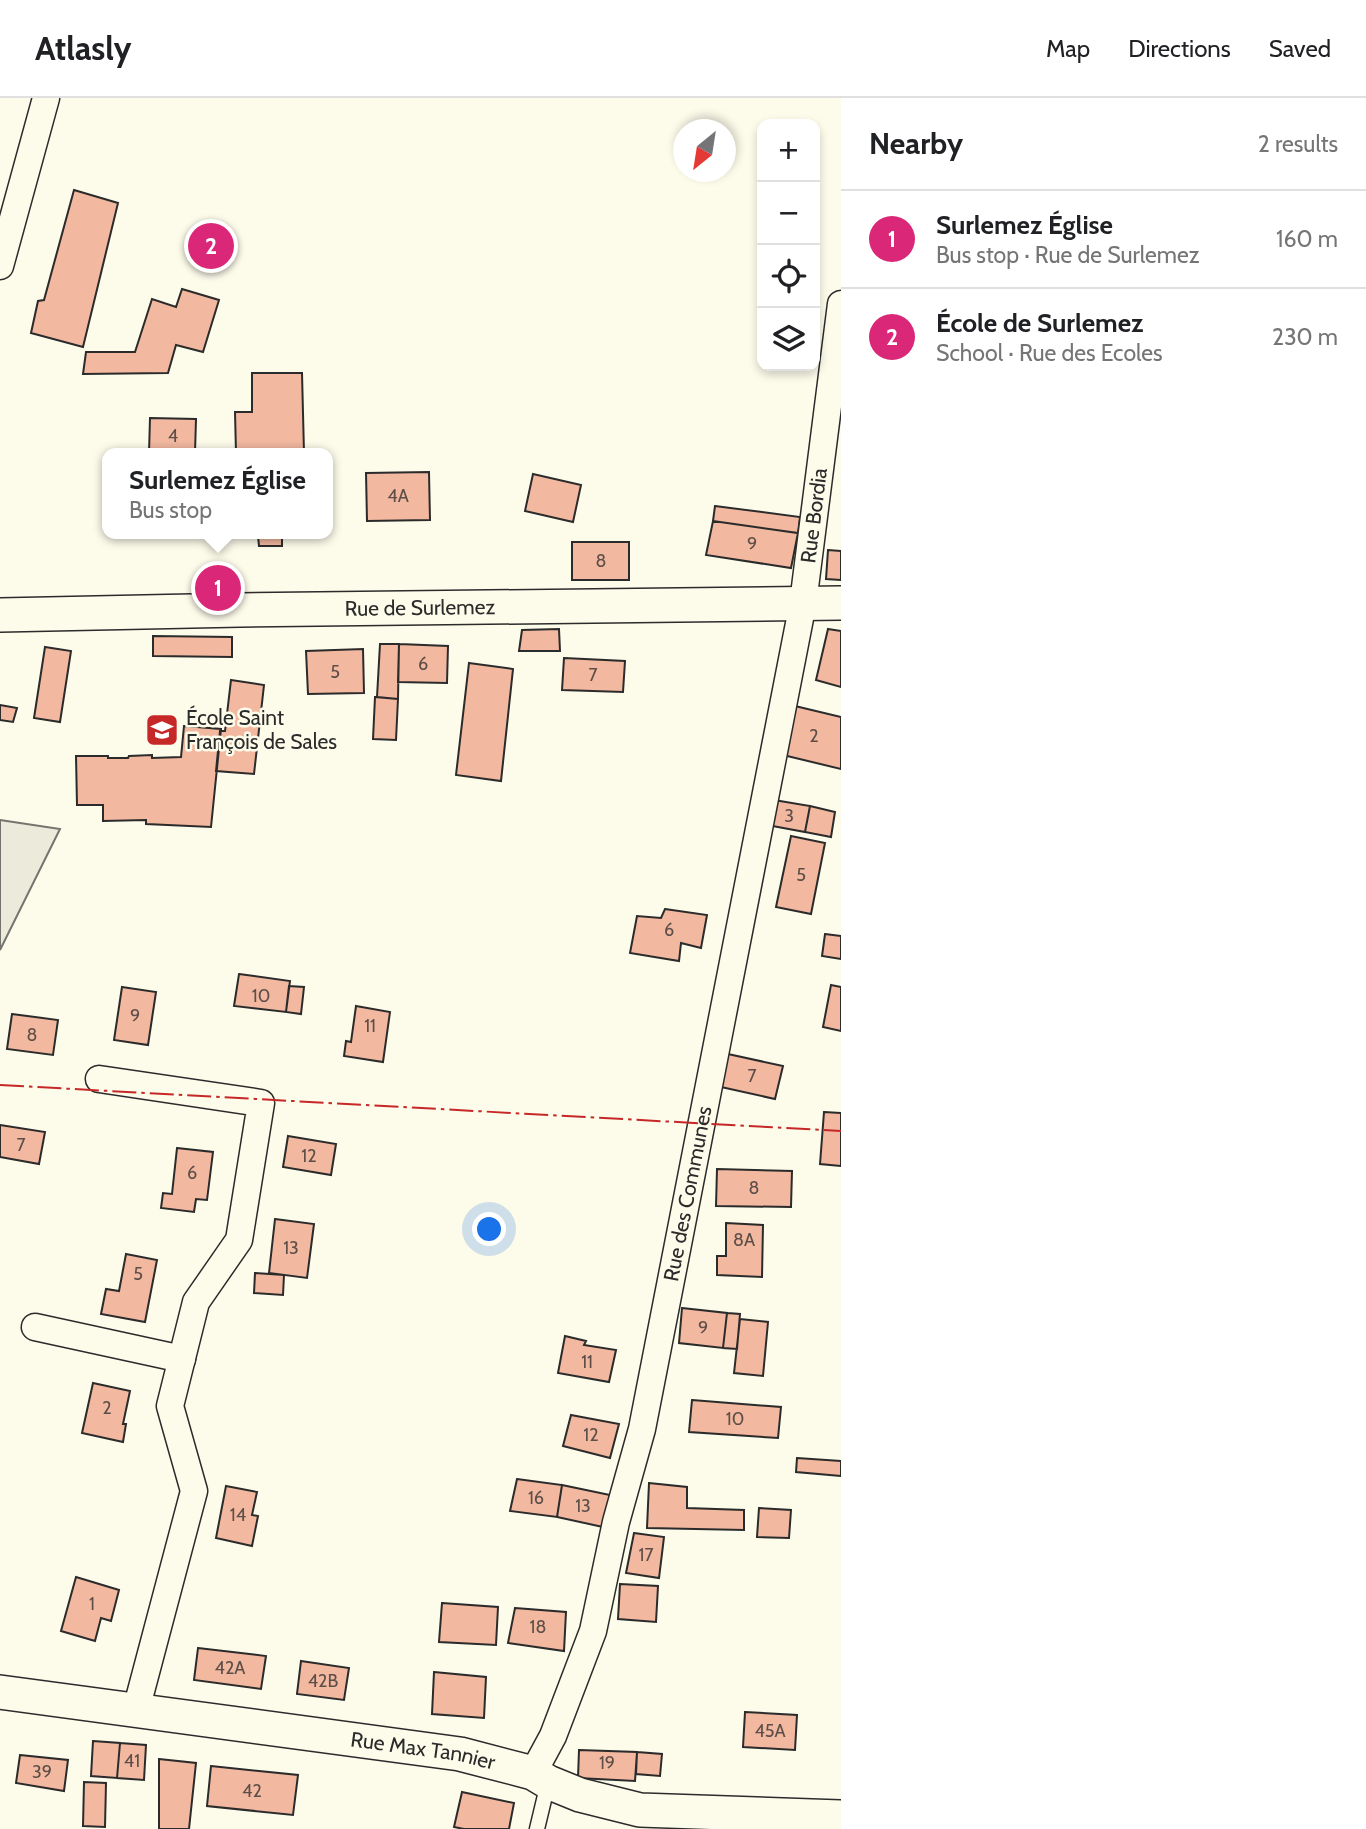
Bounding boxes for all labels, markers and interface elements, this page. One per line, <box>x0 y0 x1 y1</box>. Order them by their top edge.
text: Atlasly <box>35 28 132 68</box>
text: Map <box>1046 34 1090 63</box>
text: Directions <box>1128 34 1231 63</box>
text: Saved <box>1269 34 1331 63</box>
north arrow <box>673 119 736 182</box>
map controls <box>757 119 820 371</box>
button: + <box>757 119 820 182</box>
text: Nearby <box>869 125 963 162</box>
text: 2 results <box>1258 130 1338 158</box>
button: − <box>757 182 820 245</box>
text: Surlemez Église <box>936 209 1113 241</box>
pin: 2 <box>188 220 234 272</box>
text: 1 <box>888 225 896 253</box>
text: 160 m <box>1276 225 1338 253</box>
text: Bus stop · Rue de Surlemez <box>936 241 1200 269</box>
button: locate <box>757 245 820 308</box>
text: École de Surlemez <box>936 307 1143 339</box>
button: layers <box>757 308 820 371</box>
text: 2 <box>886 323 898 351</box>
text: 230 m <box>1272 323 1338 351</box>
text: School · Rue des Ecoles <box>936 339 1163 367</box>
house number: 4 <box>168 425 178 447</box>
popup <box>102 448 333 539</box>
text: Surlemez Église <box>129 464 306 496</box>
street label: Rue Bordia <box>795 467 832 565</box>
house number: 4A <box>387 485 409 507</box>
text: Bus stop <box>129 496 212 524</box>
house number: 9 <box>747 533 757 555</box>
house number: 8 <box>596 550 606 572</box>
pin: 1 <box>195 562 241 614</box>
street label: Rue de Surlemez <box>344 594 495 621</box>
house number: 6 <box>418 653 428 675</box>
house number: 5 <box>330 661 340 683</box>
house number: 7 <box>588 664 598 686</box>
place label: École Saint François de Sales <box>186 705 337 754</box>
school or university icon: École Saint François de Sales <box>143 711 181 749</box>
house number: 2 <box>809 725 819 747</box>
house number: 3 <box>784 805 794 827</box>
house number: 5 <box>796 864 806 886</box>
house number: 6 <box>664 919 674 941</box>
house number: 10 <box>252 985 270 1007</box>
house number: 9 <box>130 1005 140 1027</box>
house number: 11 <box>364 1015 376 1037</box>
house number: 8 <box>27 1024 37 1046</box>
house number: 7 <box>747 1065 757 1087</box>
street label: Rue des Communes <box>658 1104 717 1284</box>
house number: 7 <box>16 1134 26 1156</box>
house number: 12 <box>301 1145 317 1167</box>
house number: 6 <box>187 1162 197 1184</box>
house number: 8 <box>749 1177 759 1199</box>
your location <box>472 1212 506 1246</box>
house number: 8A <box>733 1229 755 1251</box>
house number: 13 <box>283 1237 299 1259</box>
house number: 5 <box>133 1263 143 1285</box>
house number: 9 <box>698 1317 708 1339</box>
house number: 11 <box>581 1351 593 1373</box>
house number: 2 <box>102 1397 112 1419</box>
house number: 10 <box>726 1408 744 1430</box>
house number: 12 <box>583 1424 599 1446</box>
house number: 16 <box>528 1487 544 1509</box>
house number: 13 <box>575 1495 591 1517</box>
house number: 14 <box>230 1504 246 1526</box>
house number: 17 <box>639 1544 653 1566</box>
house number: 1 <box>89 1593 95 1615</box>
house number: 18 <box>530 1616 546 1638</box>
house number: 42A <box>215 1657 245 1679</box>
house number: 42B <box>308 1670 339 1692</box>
house number: 45A <box>754 1720 786 1742</box>
street label: Rue Max Tannier <box>349 1726 498 1775</box>
house number: 41 <box>124 1750 140 1772</box>
house number: 19 <box>599 1752 615 1774</box>
house number: 39 <box>32 1761 52 1783</box>
house number: 42 <box>242 1780 262 1802</box>

